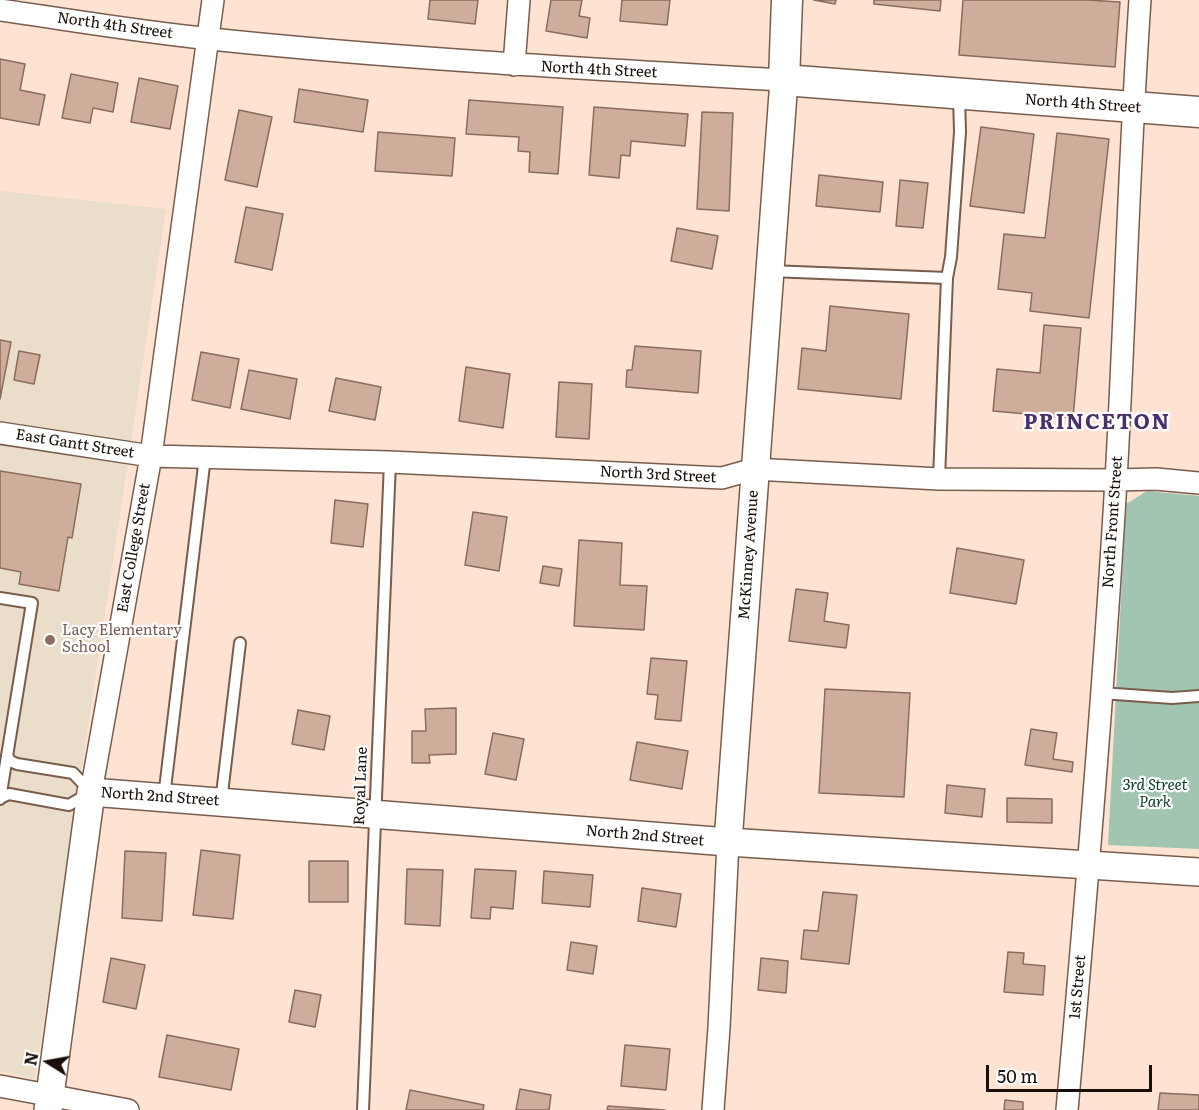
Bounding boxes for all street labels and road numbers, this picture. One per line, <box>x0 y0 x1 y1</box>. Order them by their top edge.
street label: North 4th Street <box>56 9 174 43</box>
street label: North 4th Street <box>540 58 658 82</box>
street label: North 4th Street <box>1024 91 1142 117</box>
street label: East Gantt Street <box>14 426 136 462</box>
street label: North Front Street <box>1099 455 1127 589</box>
street label: North 3rd Street <box>599 463 717 487</box>
street label: East College Street <box>114 482 154 614</box>
street label: McKinney Avenue <box>735 490 763 620</box>
street label: Royal Lane <box>351 746 371 826</box>
street label: North 2nd Street <box>100 784 220 810</box>
street label: North 2nd Street <box>585 822 705 850</box>
street label: 1st Street <box>1066 954 1090 1020</box>

